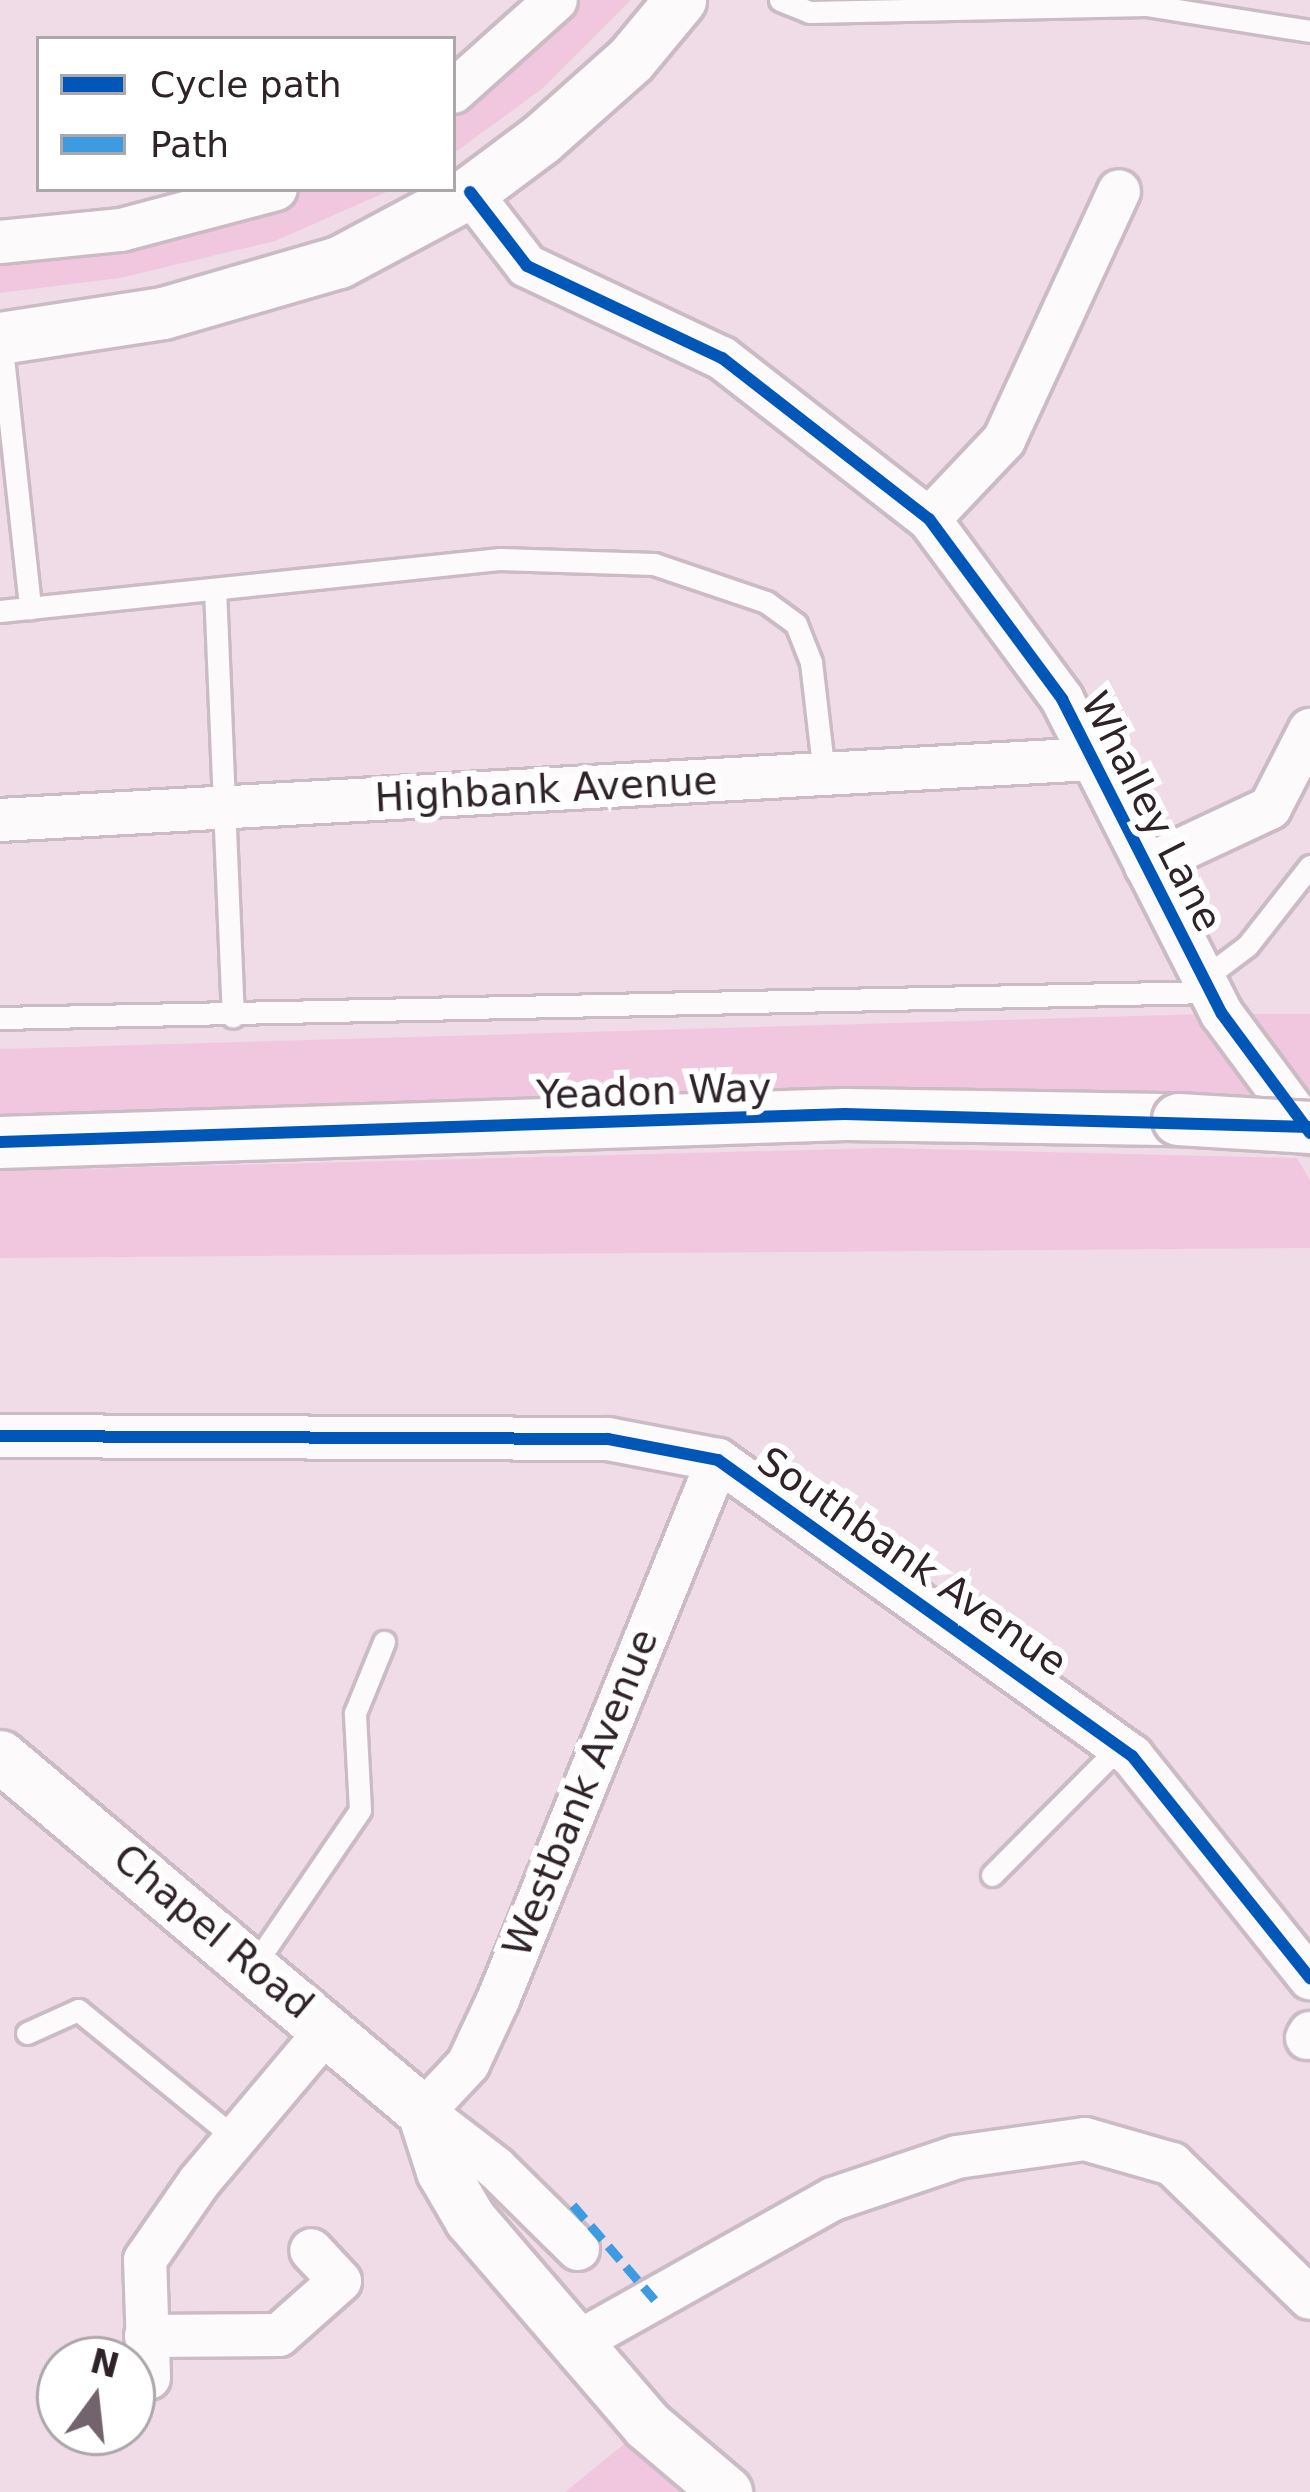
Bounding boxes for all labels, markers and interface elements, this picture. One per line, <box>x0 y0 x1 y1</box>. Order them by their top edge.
legend <box>36 36 456 192</box>
text: Cycle path <box>150 64 342 105</box>
text: Path <box>150 124 229 165</box>
street label: Whalley Lane <box>1071 684 1231 940</box>
street label: Highbank Avenue <box>374 758 718 822</box>
street label: Yeadon Way <box>536 1065 772 1119</box>
street label: Southbank Avenue <box>748 1438 1076 1686</box>
street label: Westbank Avenue <box>494 1622 668 1964</box>
street label: Chapel Road <box>104 1835 322 2029</box>
north arrow <box>36 2336 156 2456</box>
text: N <box>86 2341 123 2386</box>

